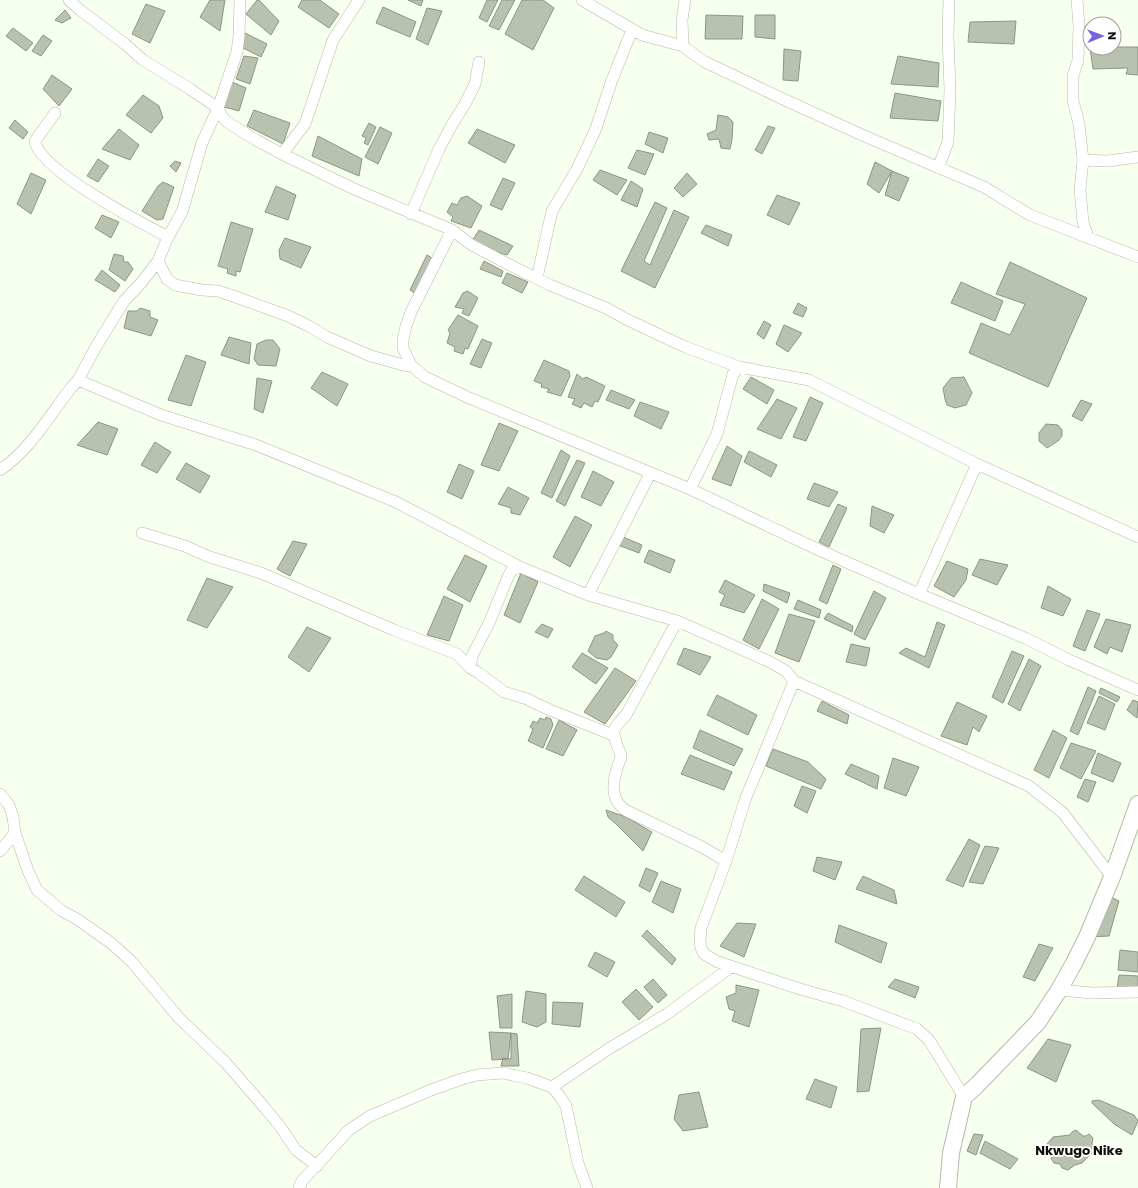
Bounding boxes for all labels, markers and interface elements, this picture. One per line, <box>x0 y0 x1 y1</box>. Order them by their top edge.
north arrow <box>1082 16 1122 56</box>
text: N <box>1104 32 1120 40</box>
district label: Nkwugo Nike <box>1035 1141 1123 1160</box>

